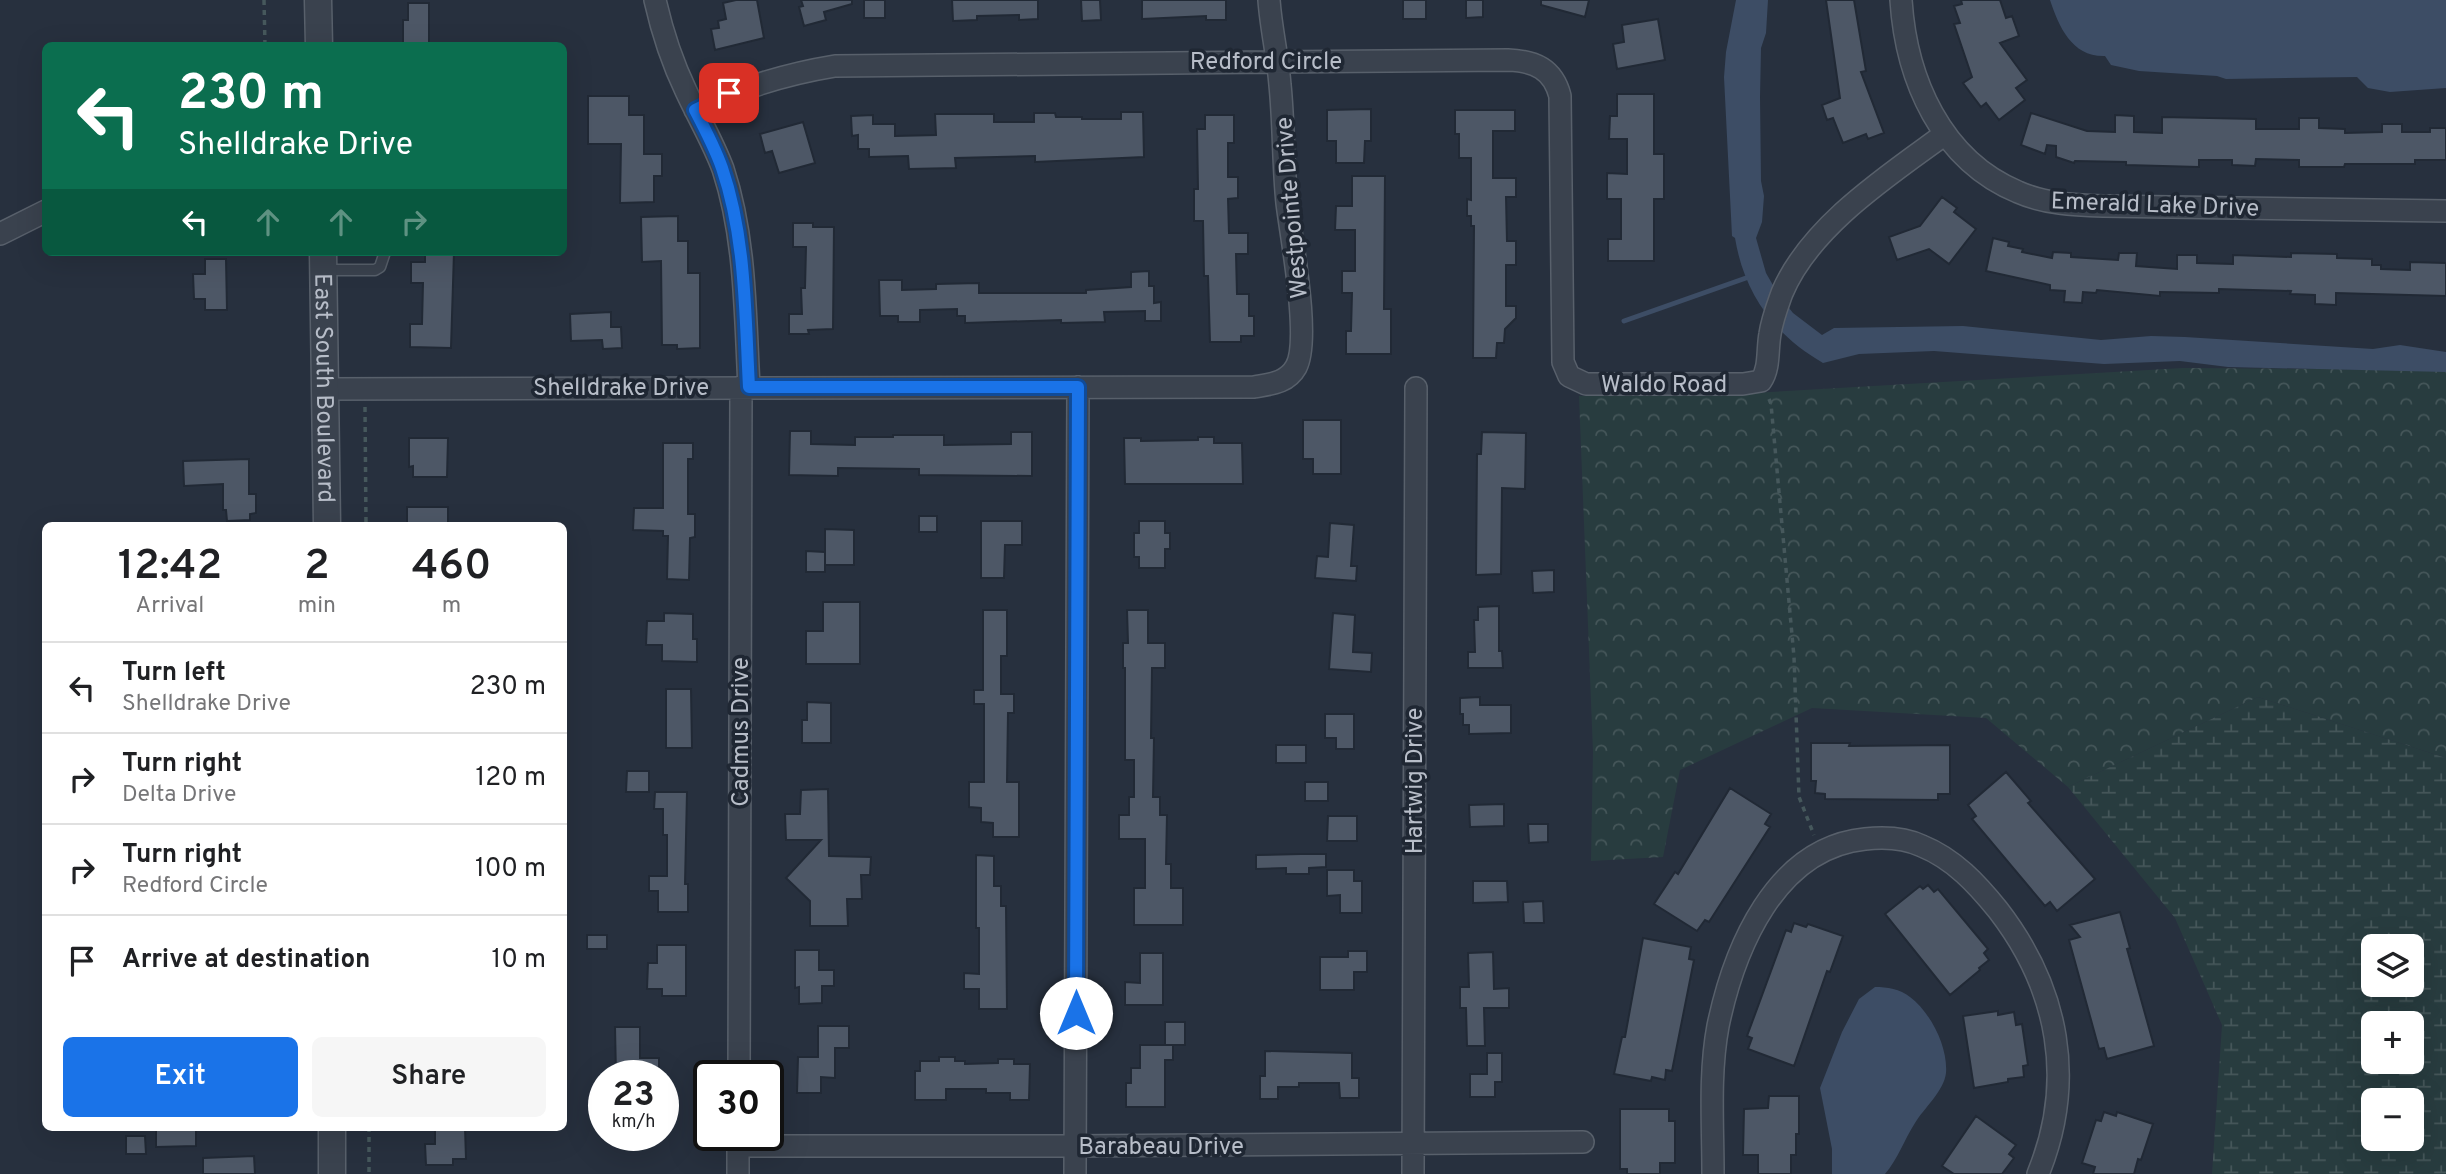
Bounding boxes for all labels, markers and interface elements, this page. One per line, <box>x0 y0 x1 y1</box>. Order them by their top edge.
street label: Redford Circle <box>1190 48 1342 78</box>
pin <box>699 63 759 123</box>
text: 230 m <box>178 65 324 127</box>
icon: left <box>63 70 154 161</box>
icon: arrive <box>710 74 748 112</box>
street label: Westpointe Drive <box>1270 116 1316 300</box>
text: Shelldrake Drive <box>178 126 413 166</box>
street label: Emerald Lake Drive <box>2050 187 2260 225</box>
icon: left <box>176 203 214 241</box>
icon: ahead <box>249 203 287 241</box>
icon: ahead <box>322 203 360 241</box>
icon: right <box>395 203 433 241</box>
street label: East South Boulevard <box>306 273 340 503</box>
street label: Waldo Road <box>1601 371 1727 401</box>
street label: Shelldrake Drive <box>533 374 709 404</box>
text: 12:42 <box>118 541 222 594</box>
text: 2 <box>304 541 330 594</box>
text: 460 <box>412 541 491 594</box>
text: Arrival <box>136 592 204 621</box>
text: min <box>298 592 336 621</box>
text: m <box>442 592 461 621</box>
text: Turn left <box>122 657 226 690</box>
street label: Cadmus Drive <box>727 657 757 807</box>
icon: left <box>63 669 101 707</box>
text: 230 m <box>470 671 546 704</box>
text: Shelldrake Drive <box>122 690 291 719</box>
street label: Hartwig Drive <box>1401 708 1431 854</box>
text: Turn right <box>122 748 242 781</box>
icon: right <box>63 760 101 798</box>
text: 120 m <box>476 762 546 795</box>
text: Delta Drive <box>122 781 236 810</box>
text: Turn right <box>122 839 242 872</box>
icon: right <box>63 851 101 889</box>
text: 100 m <box>475 853 546 886</box>
text: Redford Circle <box>122 872 268 901</box>
map controls <box>2361 934 2424 1151</box>
button: layers <box>2361 934 2424 997</box>
icon: arrive <box>63 942 101 980</box>
text: Arrive at destination <box>122 944 370 977</box>
text: 10 m <box>491 944 546 977</box>
position arrow <box>1039 976 1113 1050</box>
button: + <box>2361 1011 2424 1074</box>
button: Exit <box>63 1037 298 1117</box>
button: Share <box>312 1037 546 1117</box>
speed limit sign: 30 <box>693 1060 784 1151</box>
text: 23 <box>612 1074 655 1118</box>
button: − <box>2361 1088 2424 1151</box>
text: km/h <box>612 1111 655 1134</box>
street label: Barabeau Drive <box>1078 1133 1244 1163</box>

